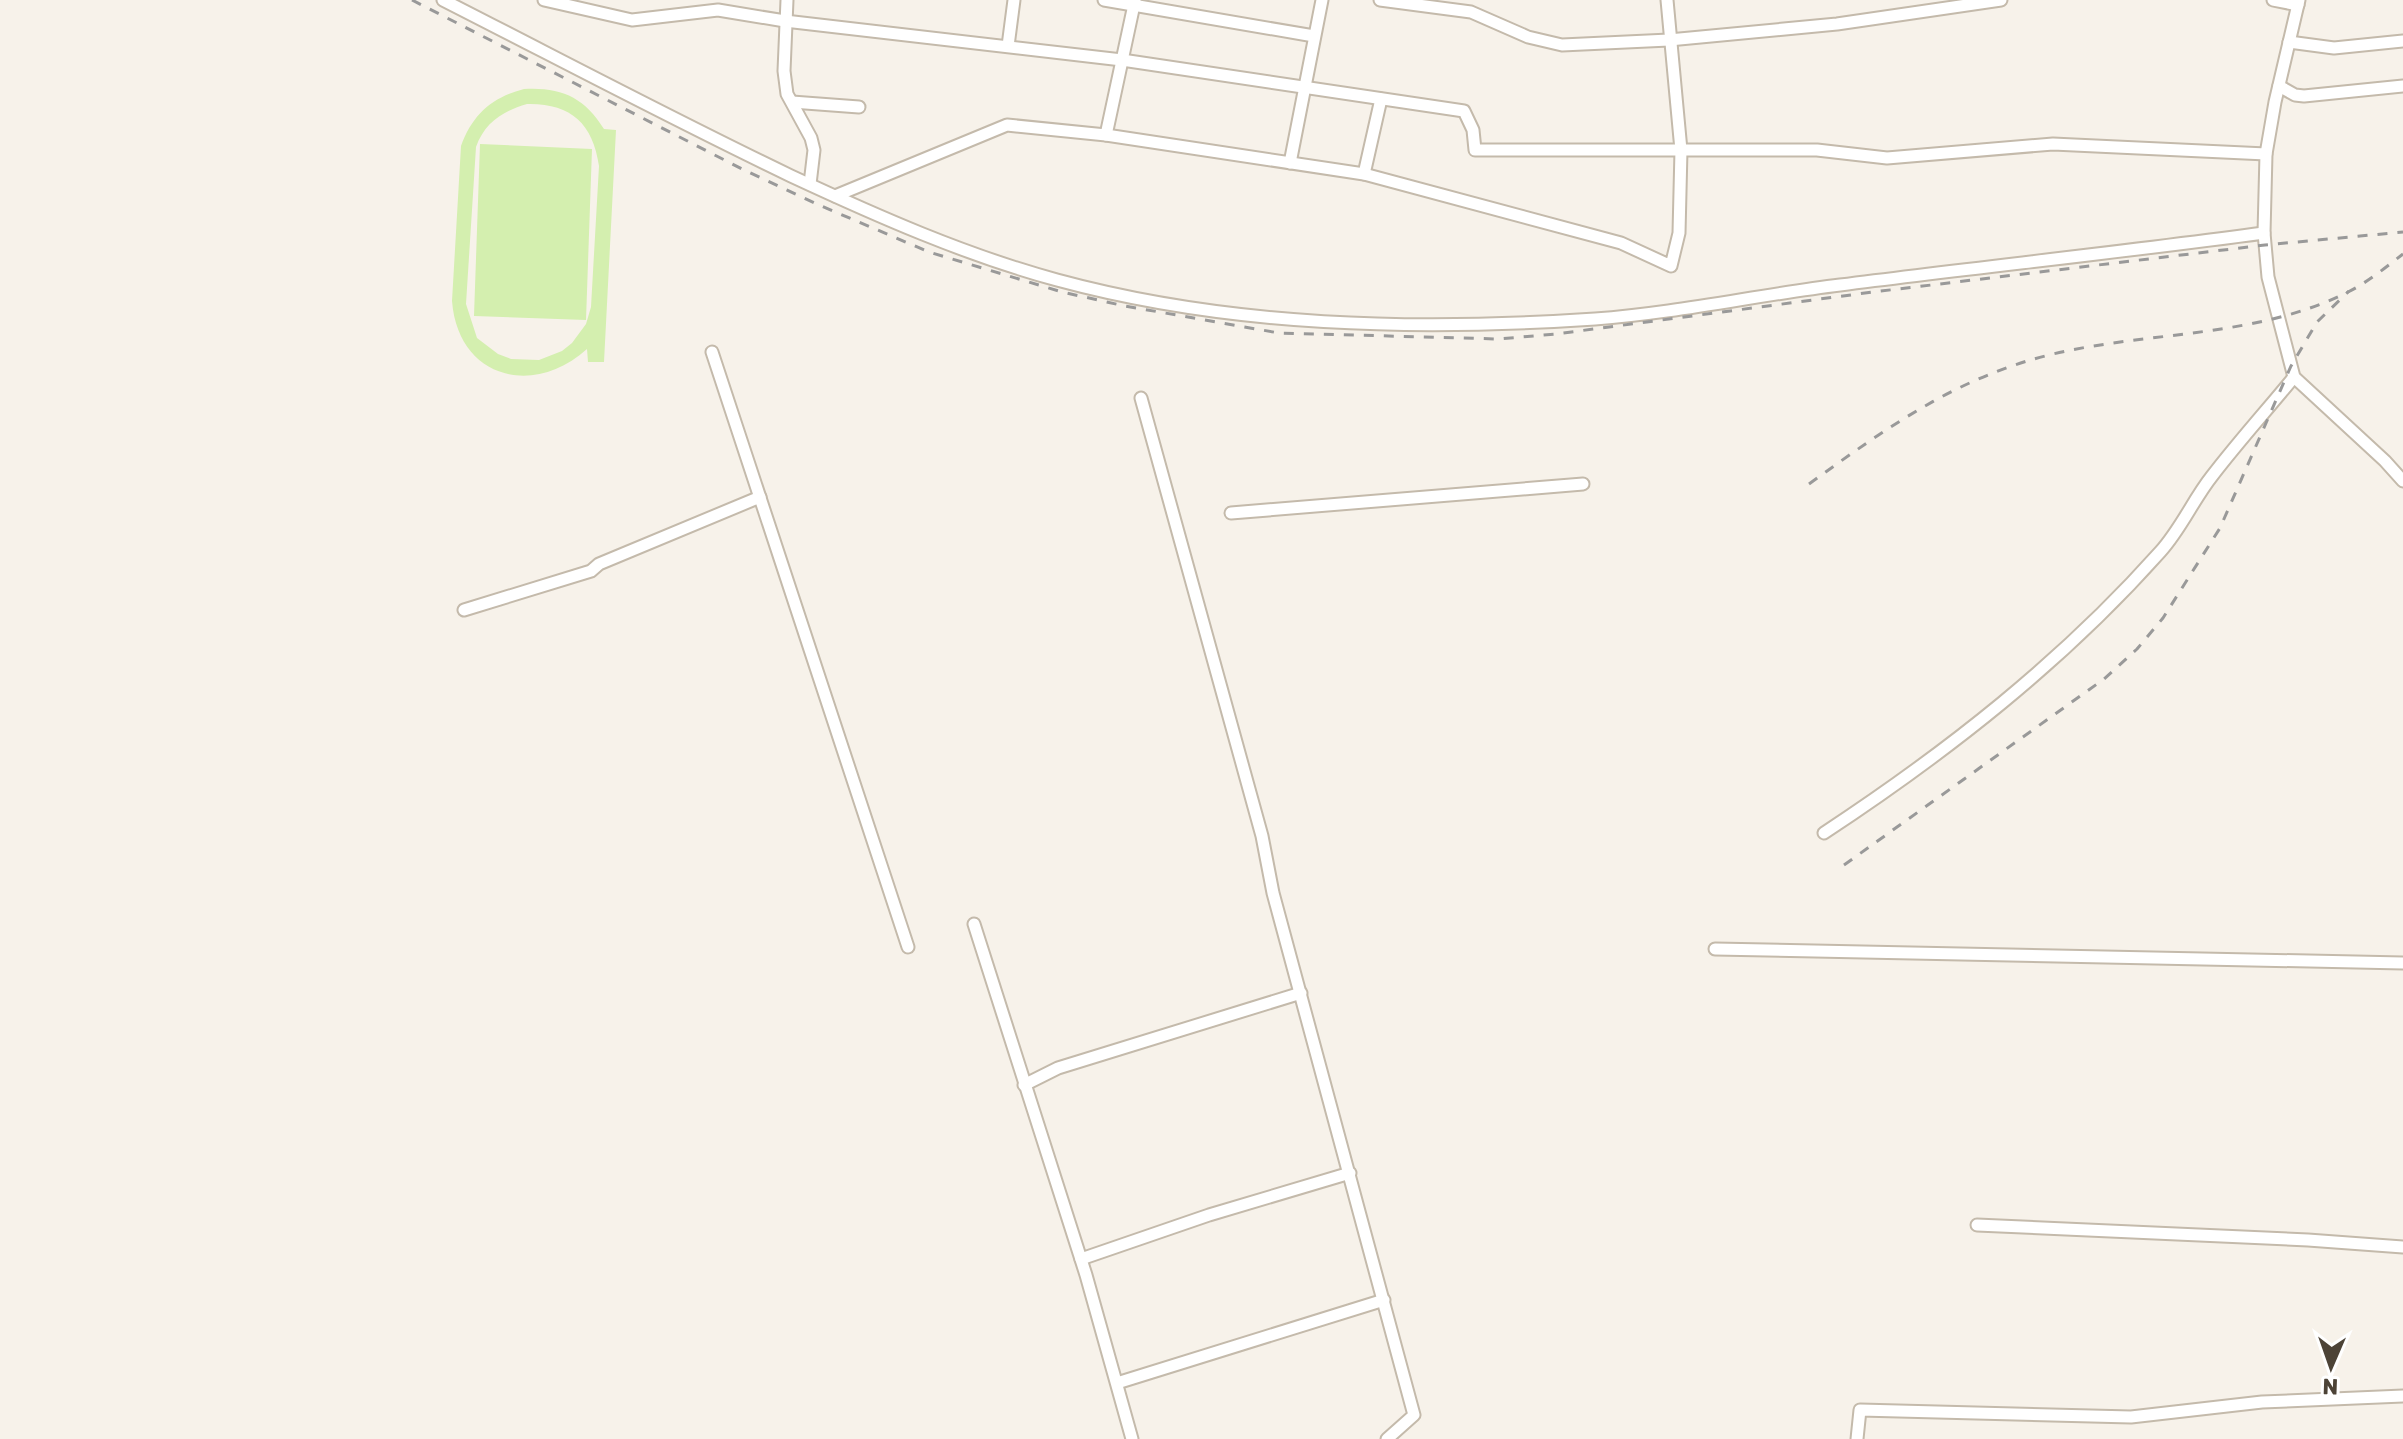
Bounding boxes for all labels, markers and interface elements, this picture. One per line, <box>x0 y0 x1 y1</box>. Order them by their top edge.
north arrow <box>2291 1327 2371 1407</box>
text: N <box>2322 1373 2339 1400</box>

